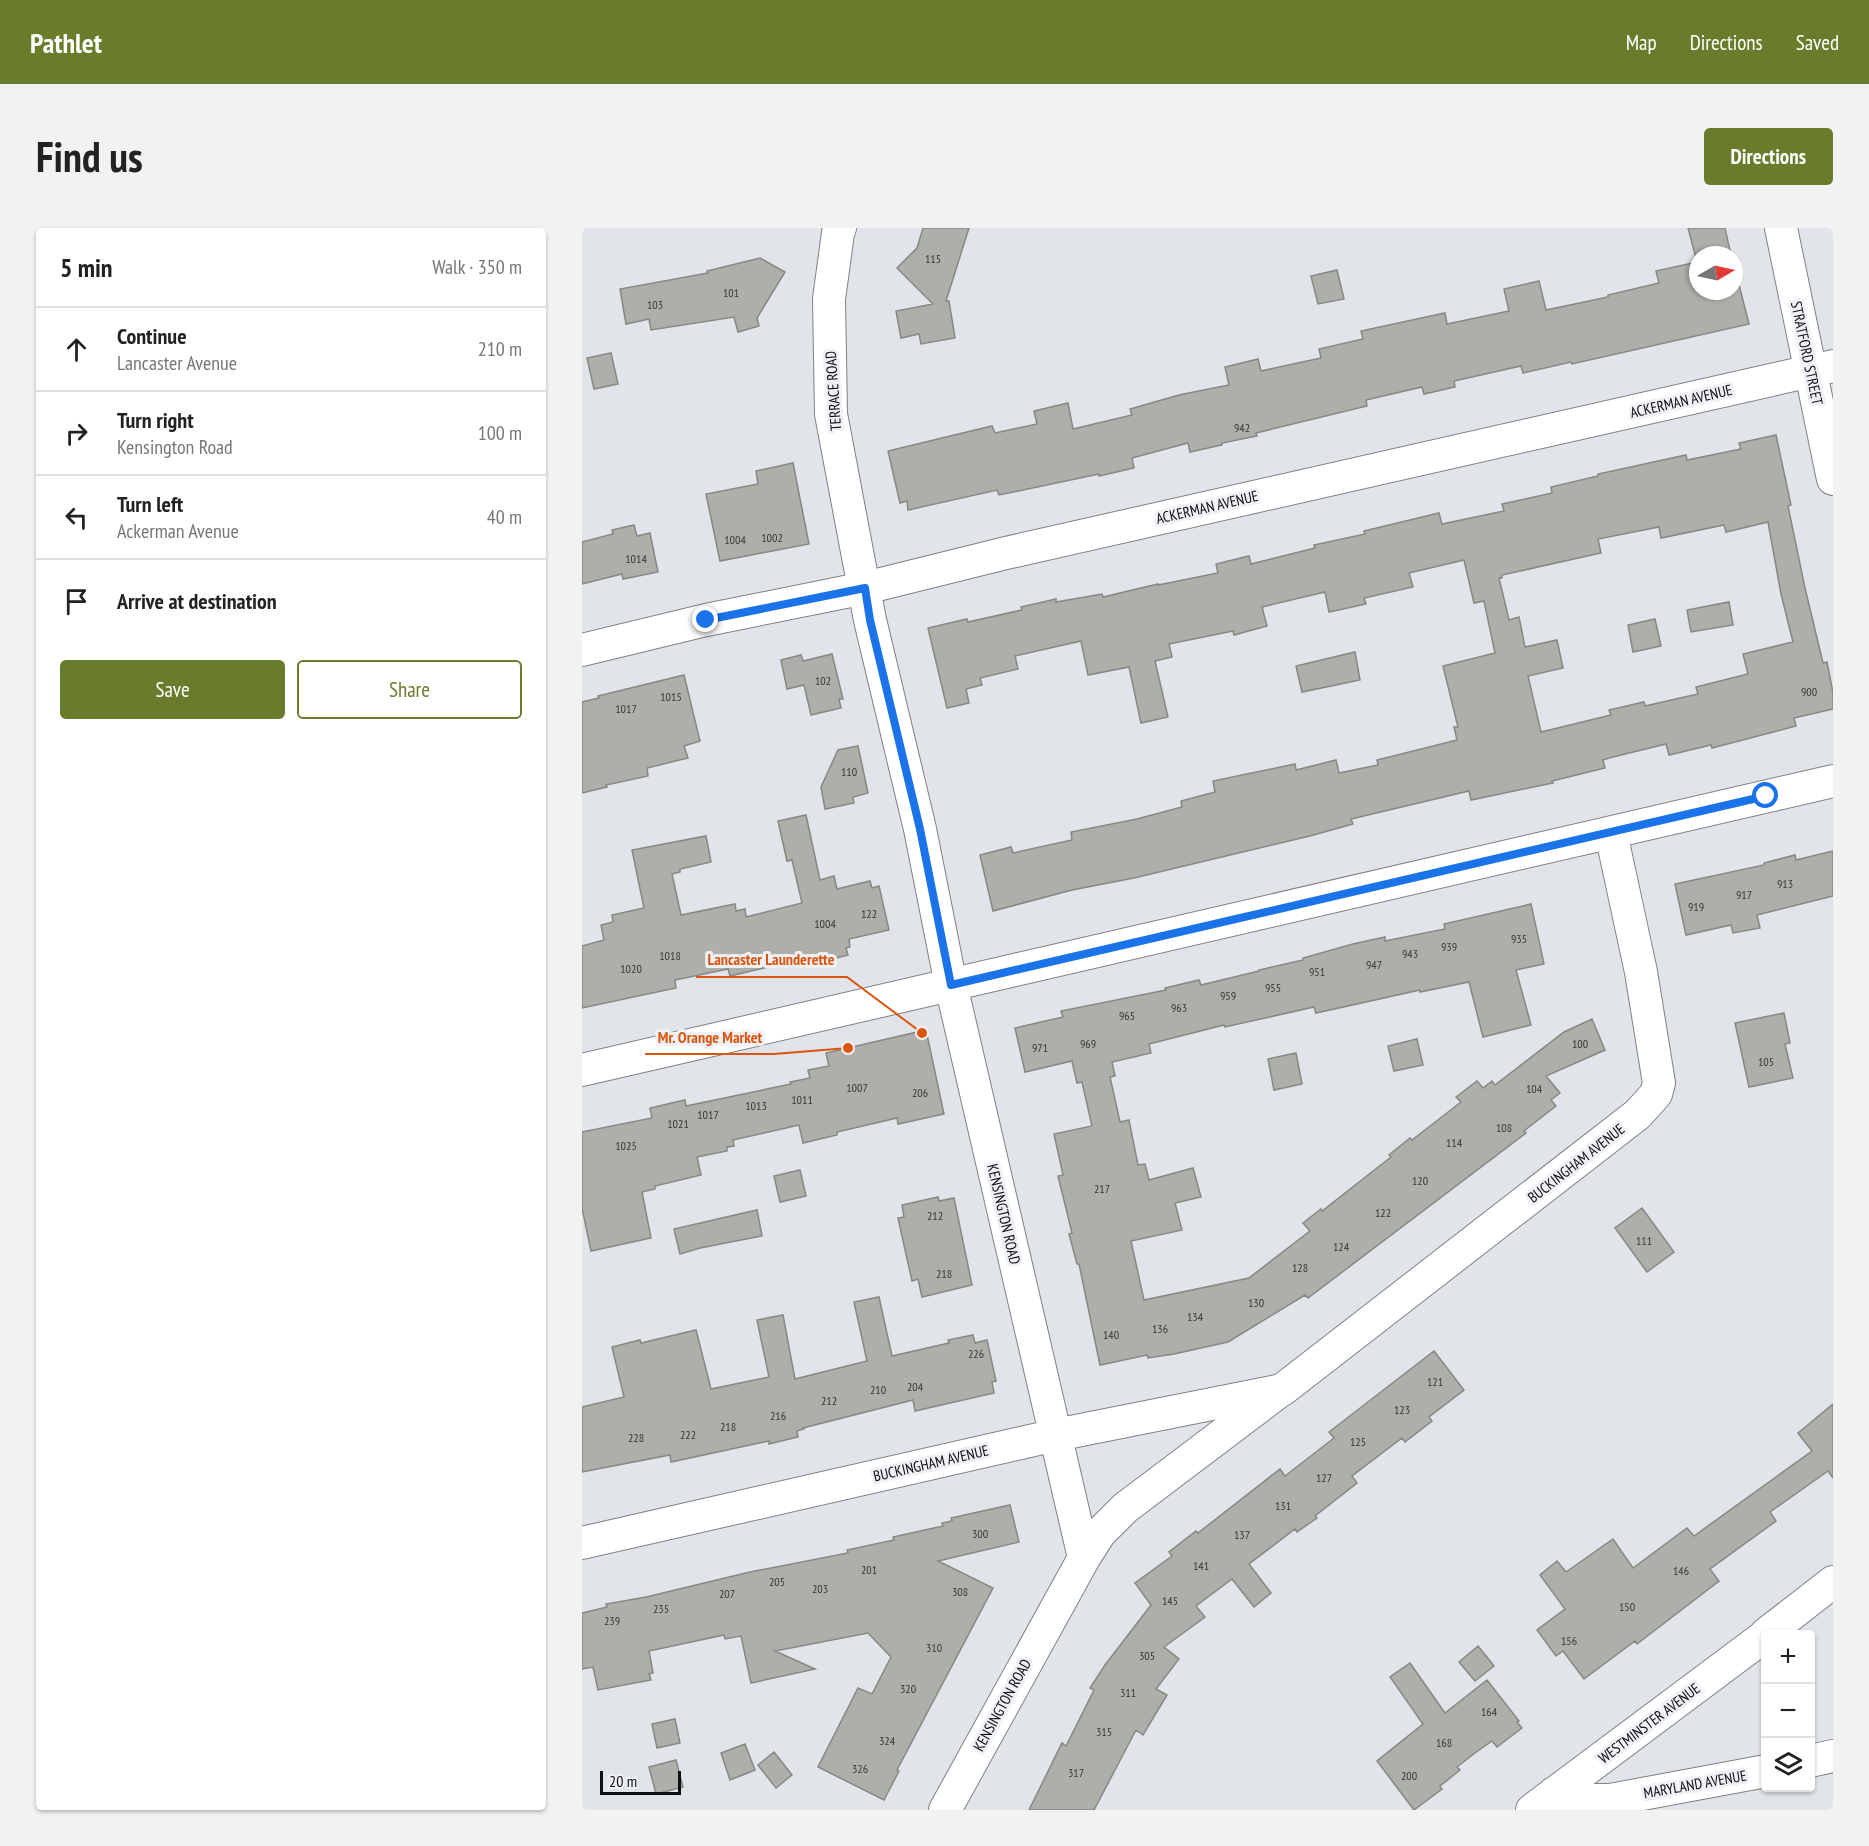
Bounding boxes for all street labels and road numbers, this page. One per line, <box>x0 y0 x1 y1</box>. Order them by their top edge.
street label: STRATFORD STREET <box>1787 299 1827 407</box>
street label: TERRACE ROAD <box>821 350 845 432</box>
street label: ACKERMAN AVENUE <box>1628 380 1734 422</box>
street label: ACKERMAN AVENUE <box>1154 486 1260 528</box>
street label: BUCKINGHAM AVENUE <box>1524 1119 1628 1207</box>
street label: KENSINGTON ROAD <box>983 1162 1025 1266</box>
street label: BUCKINGHAM AVENUE <box>871 1440 991 1486</box>
street label: KENSINGTON ROAD <box>969 1655 1035 1754</box>
street label: WESTMINSTER AVENUE <box>1594 1679 1704 1767</box>
street label: MARYLAND AVENUE <box>1642 1766 1748 1802</box>

